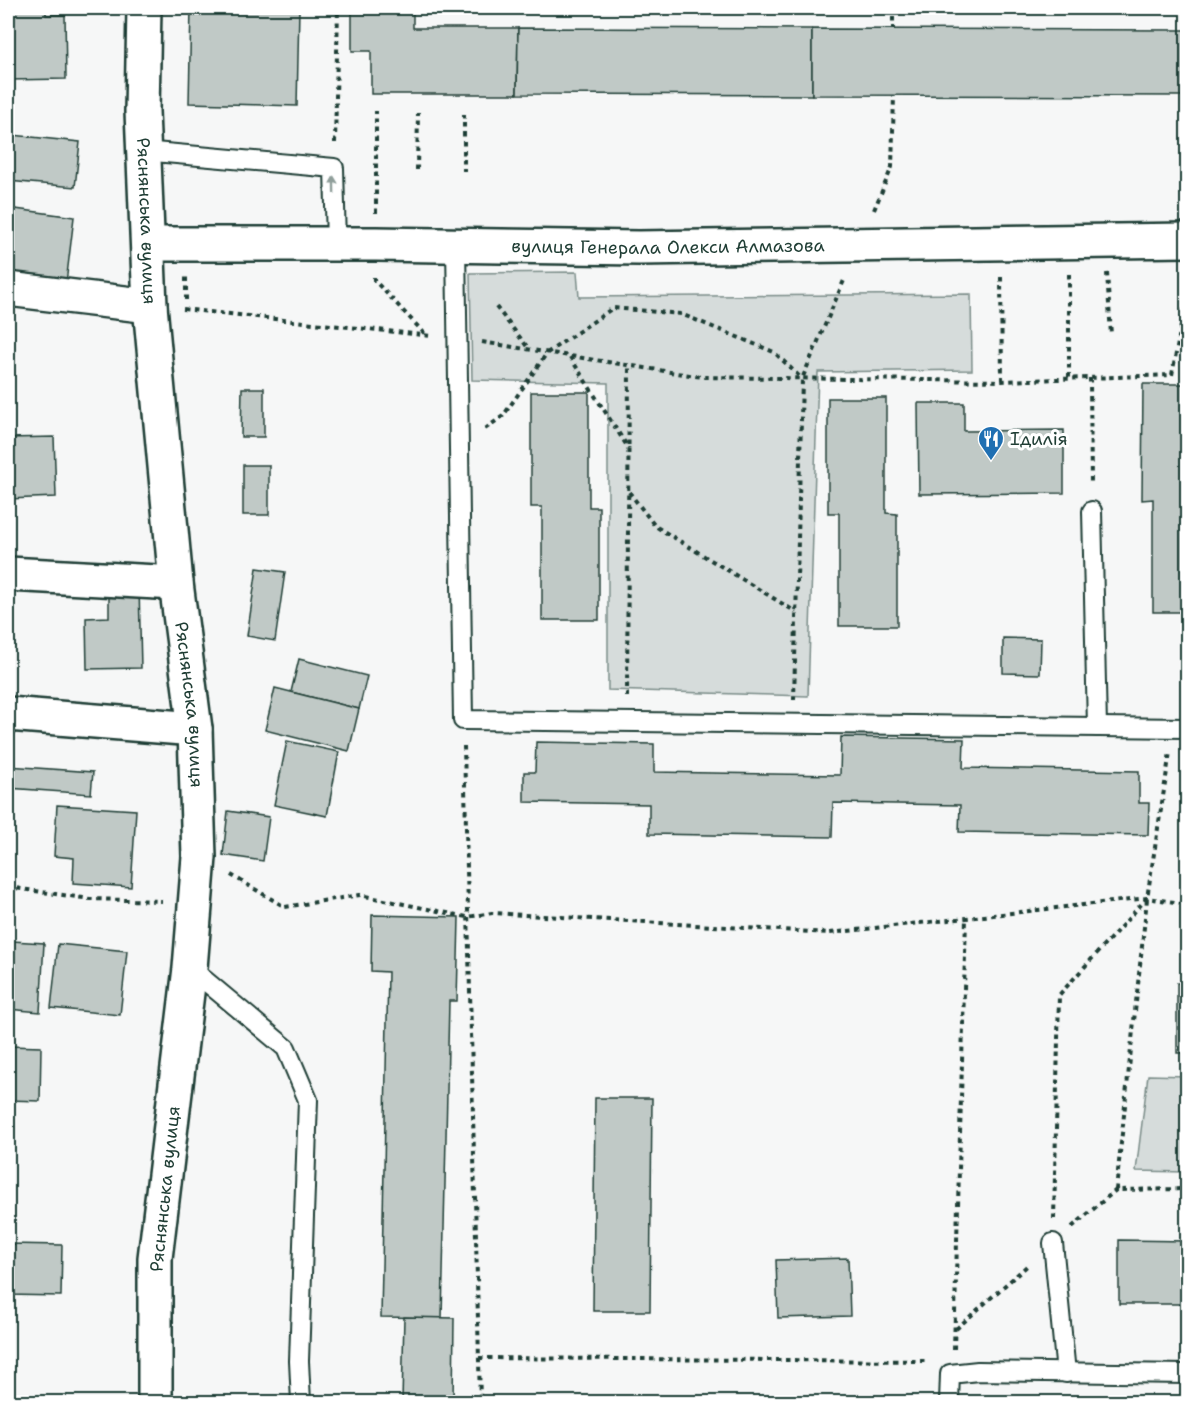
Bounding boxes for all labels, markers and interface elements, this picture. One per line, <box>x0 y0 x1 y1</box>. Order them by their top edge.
street label: Ряснянська вулиця <box>131 137 162 305</box>
one-way arrow <box>330 175 339 194</box>
street label: вулиця Генерала Олекси Алмазова <box>511 233 825 260</box>
restaurant icon: Ідилія <box>976 424 1006 462</box>
place label: Ідилія <box>1010 427 1068 451</box>
street label: Ряснянська вулиця <box>169 620 209 788</box>
street label: Ряснянська вулиця <box>144 1105 186 1273</box>

